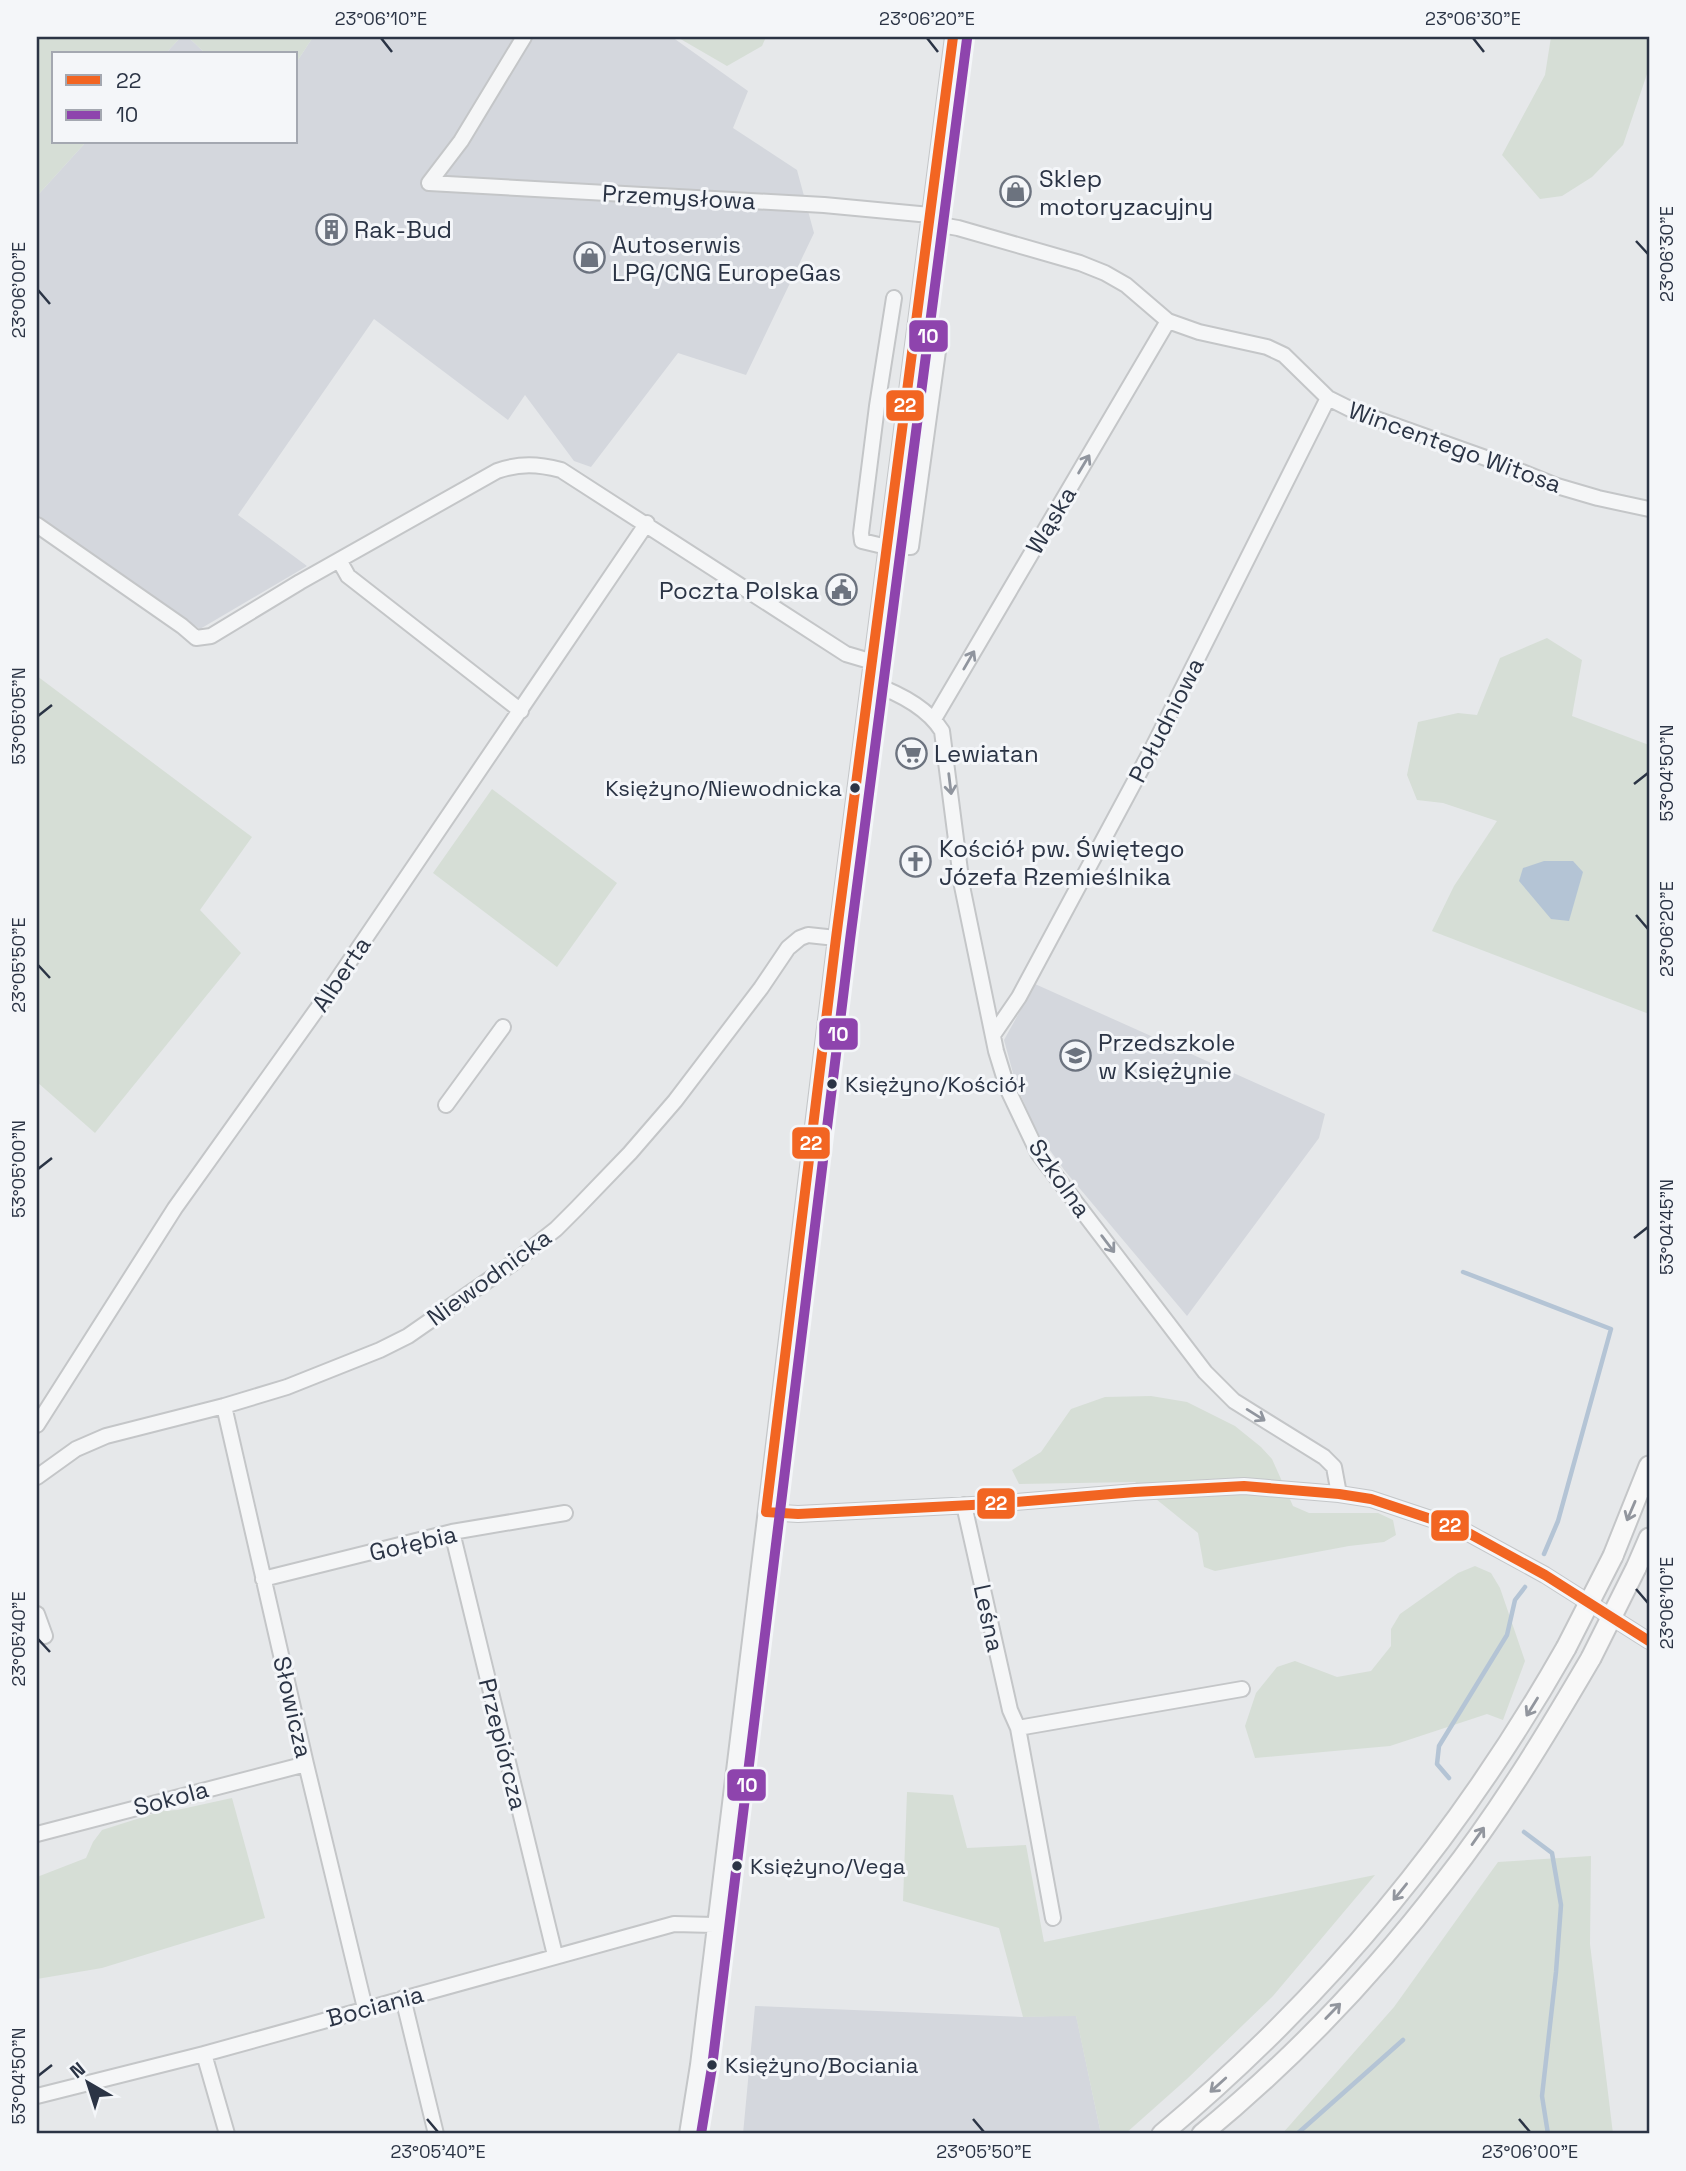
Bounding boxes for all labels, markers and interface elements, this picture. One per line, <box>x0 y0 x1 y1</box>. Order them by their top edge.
text: 23°06'10"E <box>335 7 427 30</box>
text: 23°06'20"E <box>879 7 975 30</box>
text: 23°06'30"E <box>1425 7 1521 30</box>
legend <box>52 52 298 144</box>
text: 22 <box>116 67 141 94</box>
text: 10 <box>116 101 138 128</box>
place label: Sklep motoryzacyjny <box>1039 163 1213 222</box>
shop icon: Sklep motoryzacyjny <box>999 175 1033 209</box>
street label: Przemysłowa <box>601 177 757 217</box>
text: 23°06'30"E <box>1655 206 1678 302</box>
building icon: Rak-Bud <box>314 212 348 246</box>
place label: Rak-Bud <box>354 214 452 245</box>
place label: Autoserwis LPG/CNG EuropeGas <box>612 229 841 288</box>
shop icon: Autoserwis LPG/CNG EuropeGas <box>572 241 606 275</box>
text: 23°06'00"E <box>7 242 30 338</box>
line badge: 10 <box>908 319 949 353</box>
text: 10 <box>918 324 938 349</box>
line badge: 22 <box>885 389 925 422</box>
text: 22 <box>894 393 916 418</box>
street label: Wincentego Witosa <box>1344 394 1566 500</box>
one-way arrow <box>1077 454 1091 474</box>
street label: Wąska <box>1019 480 1083 560</box>
public building icon: Poczta Polska <box>825 573 859 607</box>
place label: Poczta Polska <box>659 575 819 606</box>
one-way arrow <box>962 650 976 670</box>
street label: Południowa <box>1121 652 1211 788</box>
text: 53°05'05"N <box>7 667 30 765</box>
text: 53°04'50"N <box>1655 724 1678 822</box>
supermarket icon: Lewiatan <box>894 736 928 770</box>
place label: Lewiatan <box>934 738 1039 769</box>
one-way arrow <box>944 772 957 795</box>
place label: Księżyno/Niewodnicka <box>605 774 842 802</box>
marker: Księżyno/Niewodnicka <box>848 781 862 795</box>
place label: Kościół pw. Świętego Józefa Rzemieślnika <box>939 833 1185 892</box>
church icon: Kościół pw. Świętego Józefa Rzemieślnika <box>899 845 933 879</box>
text: 23°06'20"E <box>1655 881 1678 977</box>
text: 23°05'50"E <box>7 917 30 1013</box>
street label: Alberta <box>305 930 378 1018</box>
line badge: 10 <box>818 1017 859 1051</box>
text: 10 <box>828 1022 848 1047</box>
place label: Przedszkole w Księżynie <box>1098 1027 1236 1086</box>
school or university icon: Przedszkole w Księżynie <box>1058 1039 1092 1073</box>
place label: Księżyno/Kościół <box>845 1070 1026 1098</box>
marker: Księżyno/Kościół <box>825 1077 839 1091</box>
text: 53°05'00"N <box>7 1120 30 1218</box>
line badge: 22 <box>791 1126 831 1160</box>
text: 22 <box>800 1131 822 1156</box>
street label: Szkolna <box>1022 1133 1098 1223</box>
text: 53°04'45"N <box>1655 1179 1678 1275</box>
street label: Niewodnicka <box>421 1221 558 1333</box>
one-way arrow <box>1100 1235 1115 1254</box>
one-way arrow <box>1246 1408 1266 1422</box>
line badge: 22 <box>976 1487 1016 1520</box>
text: 22 <box>985 1491 1007 1516</box>
one-way arrow <box>1624 1500 1637 1521</box>
line badge: 22 <box>1430 1509 1470 1542</box>
text: 22 <box>1439 1513 1461 1538</box>
street label: Gołębia <box>366 1518 460 1568</box>
text: 23°06'10"E <box>1655 1557 1678 1649</box>
street label: Leśna <box>967 1581 1011 1655</box>
text: 23°05'40"E <box>7 1591 30 1687</box>
street label: Słowicza <box>266 1653 320 1761</box>
street label: Przepiórcza <box>472 1675 534 1813</box>
one-way arrow <box>1524 1696 1538 1716</box>
line badge: 10 <box>726 1768 767 1802</box>
street label: Sokola <box>130 1773 212 1823</box>
text: 10 <box>737 1773 757 1798</box>
one-way arrow <box>1471 1827 1485 1846</box>
place label: Księżyno/Vega <box>750 1852 906 1880</box>
marker: Księżyno/Vega <box>730 1859 744 1873</box>
one-way arrow <box>1393 1883 1408 1901</box>
street label: Bociania <box>323 1978 427 2034</box>
one-way arrow <box>1325 2003 1342 2020</box>
text: 53°04'50"N <box>7 2027 30 2125</box>
north arrow <box>52 2048 122 2118</box>
place label: Księżyno/Bociania <box>725 2051 919 2079</box>
text: N <box>65 2056 90 2084</box>
marker: Księżyno/Bociania <box>705 2058 719 2072</box>
one-way arrow <box>1210 2076 1227 2093</box>
text: 23°05'40"E <box>390 2140 486 2163</box>
text: 23°05'50"E <box>936 2140 1032 2163</box>
text: 23°06'00"E <box>1482 2140 1578 2163</box>

